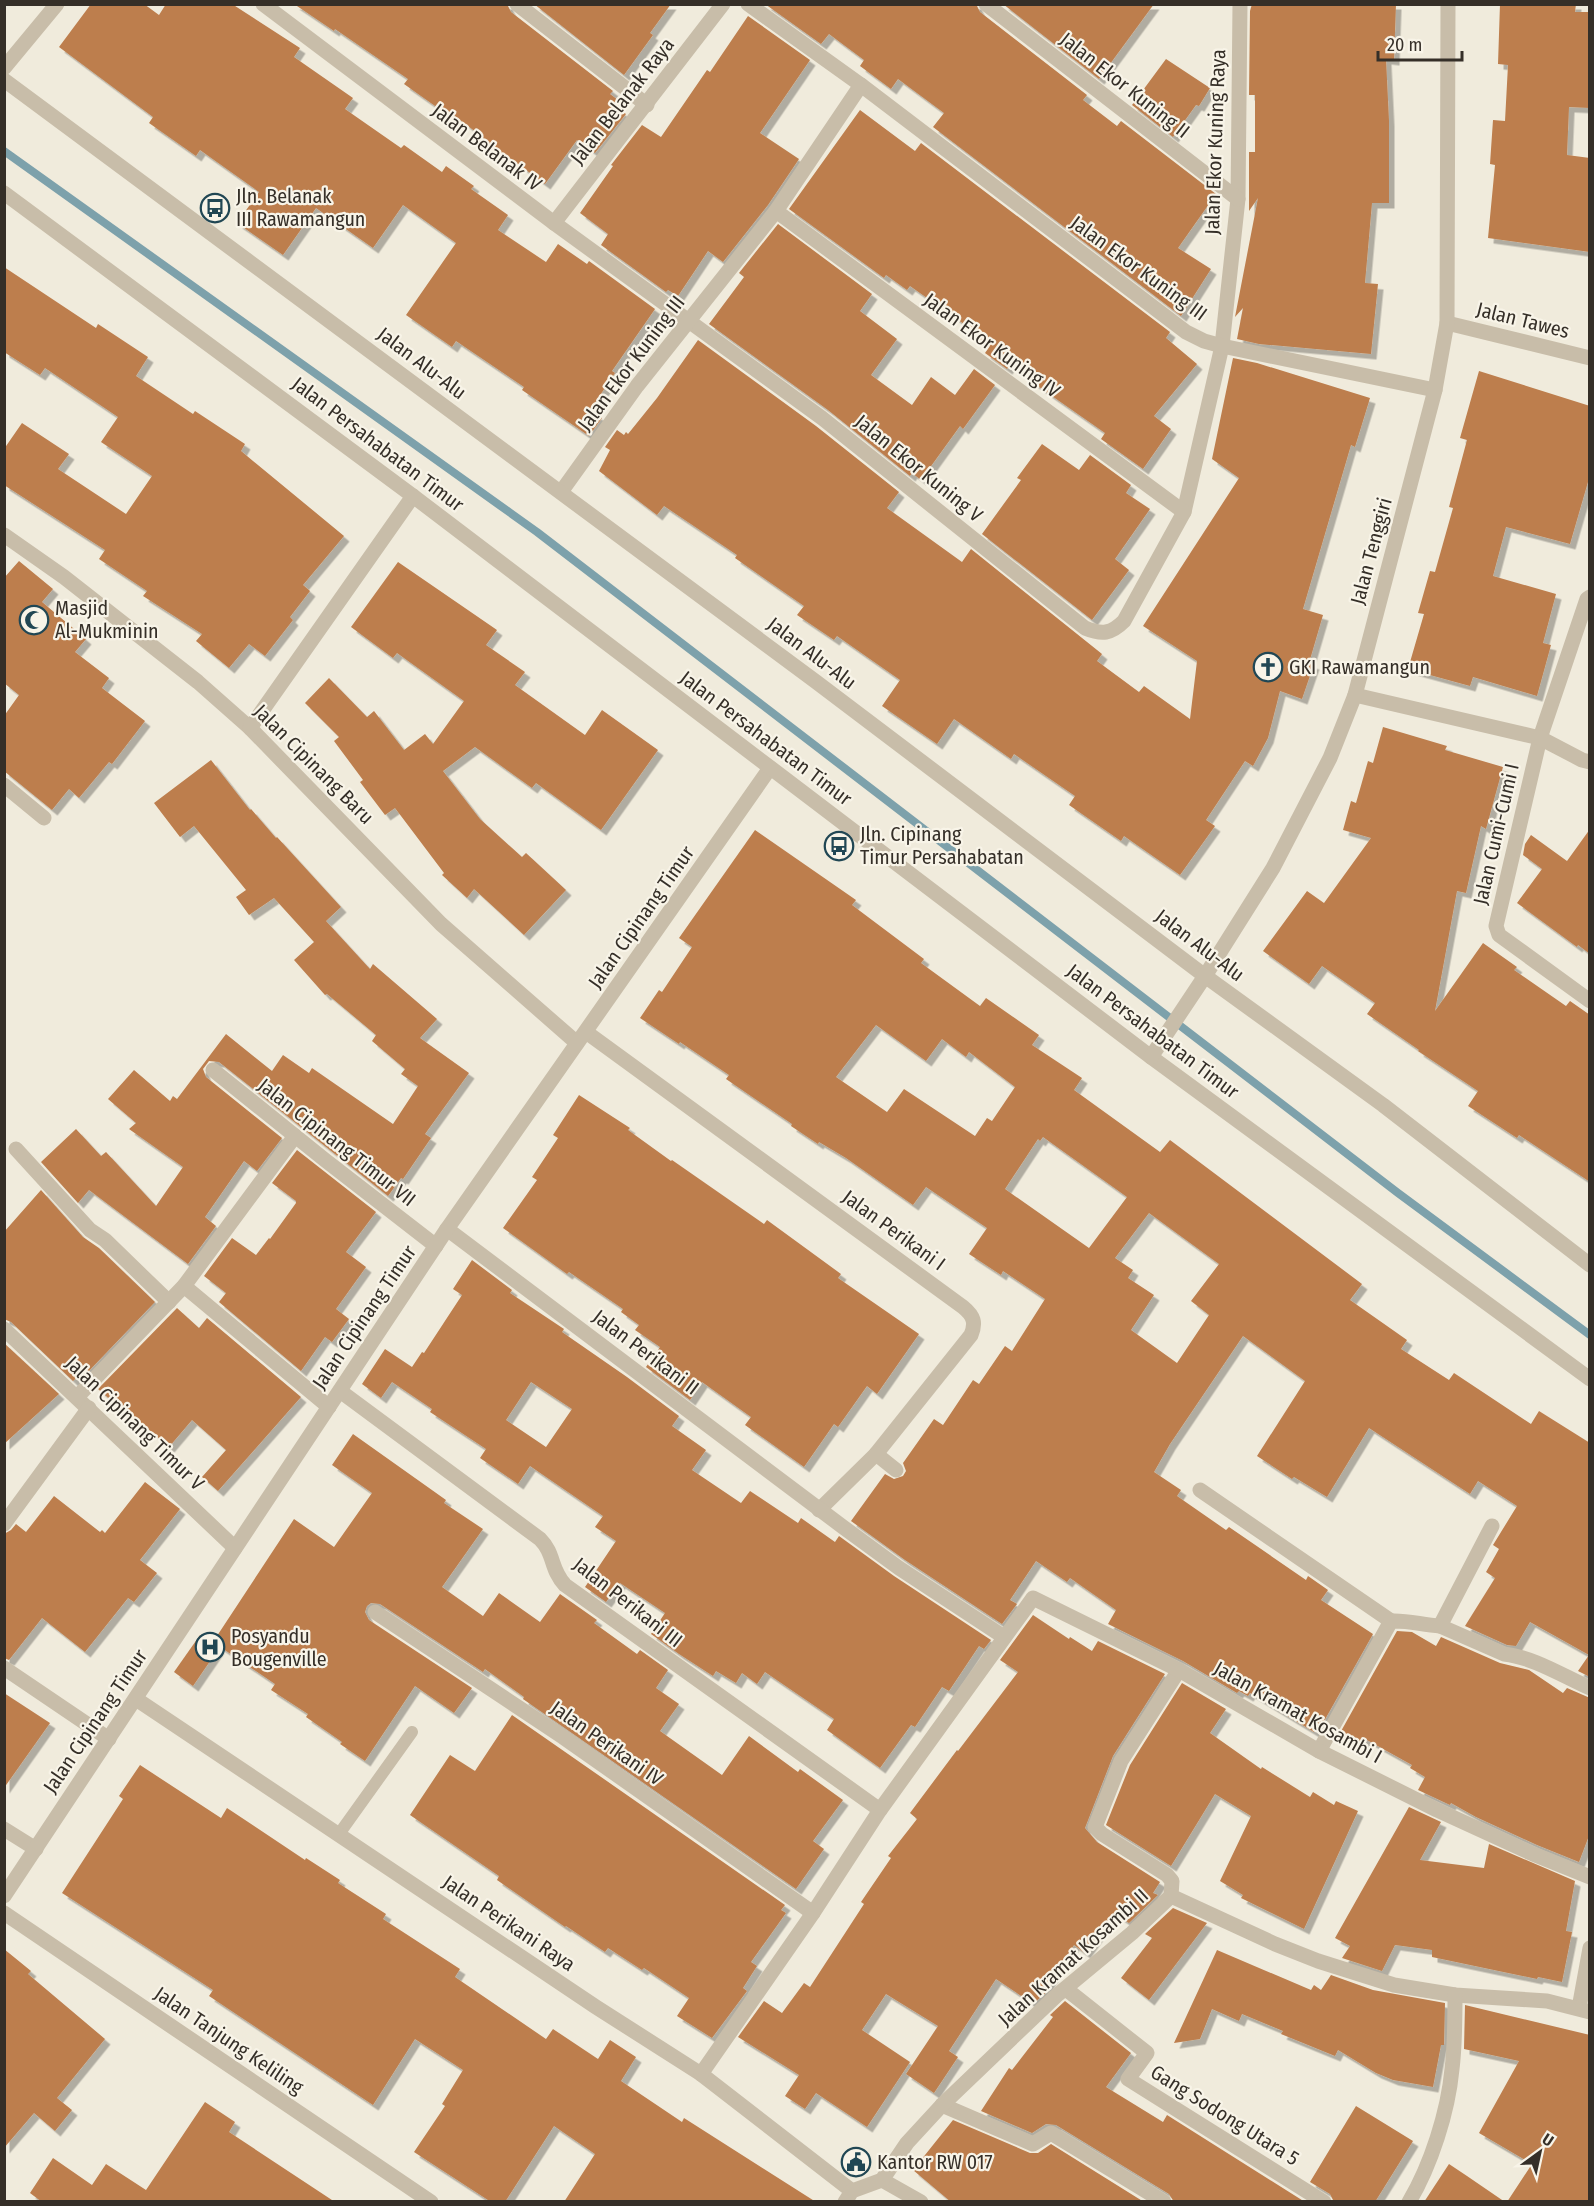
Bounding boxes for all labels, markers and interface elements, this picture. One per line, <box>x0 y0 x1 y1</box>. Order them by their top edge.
scale bar <box>1378 24 1462 62</box>
street label: Jalan Ekor Kuning II <box>1056 27 1194 143</box>
street label: Jalan Belanak Raya <box>565 33 679 169</box>
text: 20 m <box>1387 34 1422 56</box>
street label: Jalan Ekor Kuning Raya <box>1200 49 1230 235</box>
street label: Jalan Belanak IV <box>428 98 547 196</box>
place label: Jln. Belanak III Rawamangun <box>236 184 365 231</box>
bus stop icon: Jln. Belanak III Rawamangun <box>199 192 231 224</box>
street label: Jalan Ekor Kuning III <box>1066 210 1212 326</box>
street label: Jalan Ekor Kuning IV <box>919 288 1065 403</box>
street label: Jalan Ekor Kuning III <box>572 291 690 435</box>
street label: Jalan Tawes <box>1474 297 1572 343</box>
street label: Jalan Alu-Alu <box>373 322 471 404</box>
street label: Jalan Persahabatan Timur <box>287 371 469 517</box>
street label: Jalan Ekor Kuning V <box>850 409 988 527</box>
street label: Jalan Tenggiri <box>1345 495 1397 607</box>
place label: Masjid Al-Mukminin <box>55 596 159 643</box>
mosque icon: Masjid Al-Mukminin <box>18 604 50 636</box>
street label: Jalan Alu-Alu <box>763 612 861 694</box>
church icon: GKI Rawamangun <box>1252 651 1284 683</box>
place label: GKI Rawamangun <box>1289 655 1430 679</box>
street label: Jalan Persahabatan Timur <box>675 665 857 811</box>
street label: Jalan Cipinang Baru <box>249 699 379 829</box>
street label: Jalan Cumi-Cumi I <box>1468 761 1524 907</box>
place label: Jln. Cipinang Timur Persahabatan <box>860 822 1024 869</box>
bus stop icon: Jln. Cipinang Timur Persahabatan <box>823 830 855 862</box>
street label: Jalan Cipinang Timur <box>583 841 699 993</box>
street label: Jalan Alu-Alu <box>1151 904 1249 986</box>
street label: Jalan Persahabatan Timur <box>1062 958 1244 1104</box>
street label: Jalan Cipinang Timur VII <box>253 1073 421 1211</box>
street label: Jalan Perikani I <box>838 1185 950 1275</box>
street label: Jalan Cipinang Timur <box>307 1241 421 1393</box>
street label: Jalan Perikani II <box>588 1304 704 1400</box>
street label: Jalan Cipinang Timur V <box>61 1351 210 1496</box>
street label: Jalan Perikani III <box>569 1552 687 1652</box>
place label: Posyandu Bougenville <box>231 1624 327 1671</box>
hospital icon: Posyandu Bougenville <box>194 1631 226 1663</box>
street label: Jalan Cipinang Timur <box>38 1645 152 1797</box>
street label: Jalan Kramat Kosambi I <box>1210 1656 1386 1768</box>
street label: Jalan Perikani IV <box>546 1695 668 1791</box>
street label: Jalan Perikani Raya <box>438 1870 580 1976</box>
street label: Jalan Kramat Kosambi II <box>993 1883 1153 2031</box>
street label: Jalan Tanjung Keliling <box>150 1981 309 2099</box>
street label: Gang Sodong Utara 5 <box>1146 2060 1304 2170</box>
north arrow <box>1510 2122 1570 2182</box>
text: U <box>1539 2129 1557 2150</box>
public building icon: Kantor RW 017 <box>840 2146 872 2178</box>
place label: Kantor RW 017 <box>877 2150 993 2174</box>

